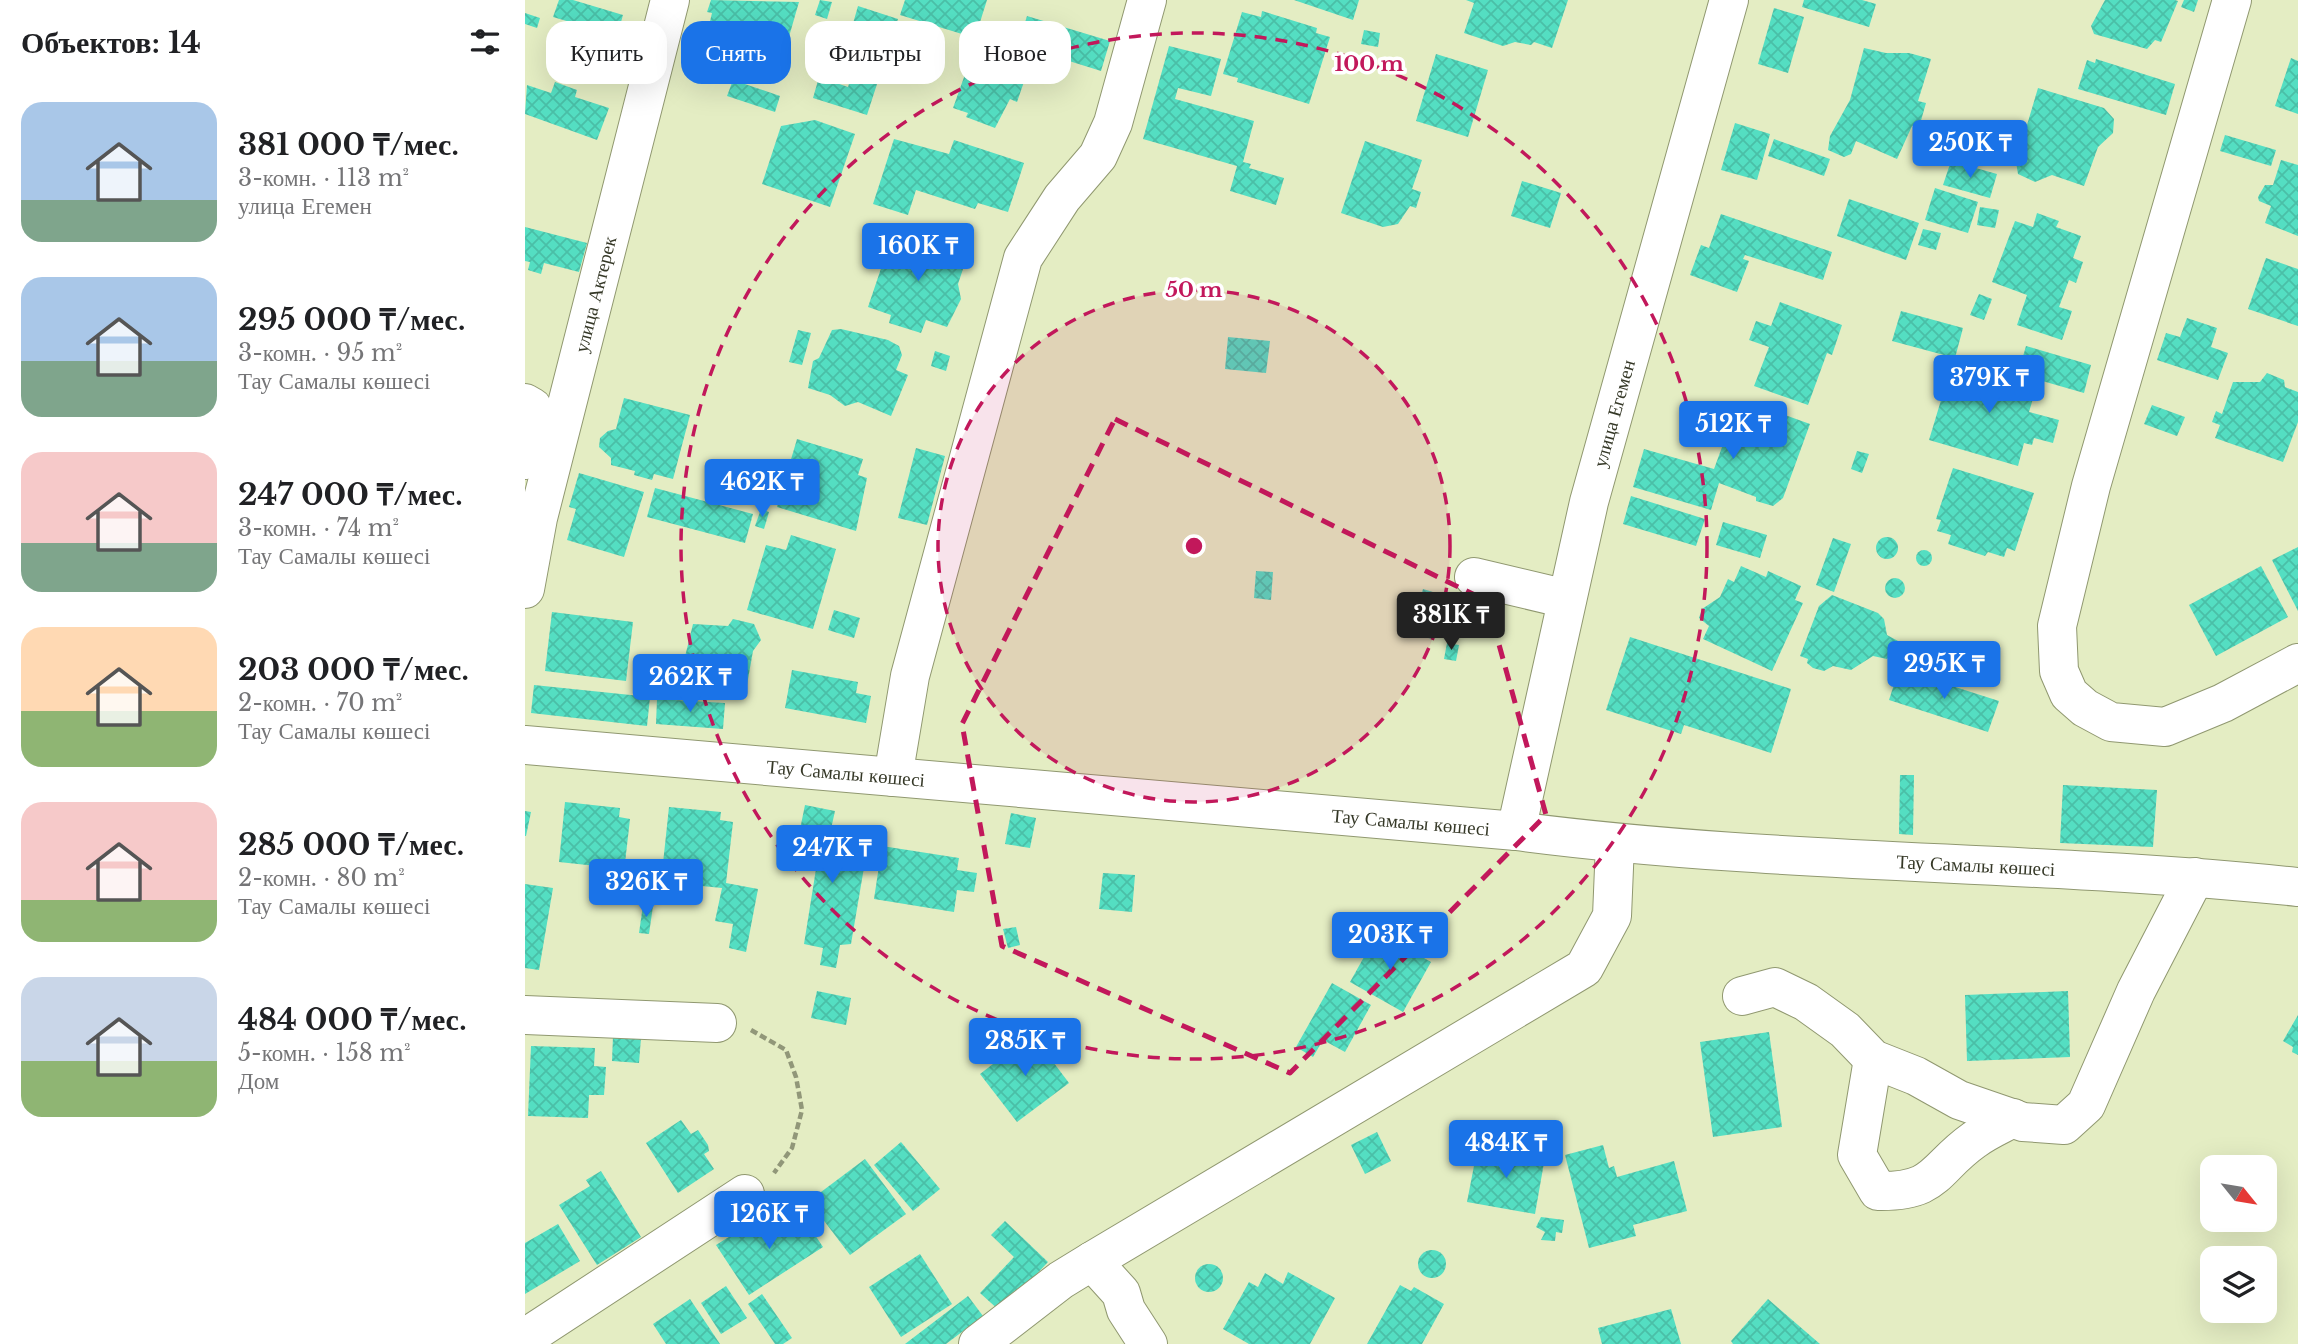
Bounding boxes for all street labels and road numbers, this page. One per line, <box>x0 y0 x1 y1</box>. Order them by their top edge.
street label: улица Актерек <box>569 233 621 355</box>
street label: улица Егемен <box>1588 357 1640 470</box>
street label: Тау Самалы көшесі <box>766 755 926 791</box>
street label: Тау Самалы көшесі <box>1331 804 1491 840</box>
street label: Тау Самалы көшесі <box>1896 850 2056 880</box>

